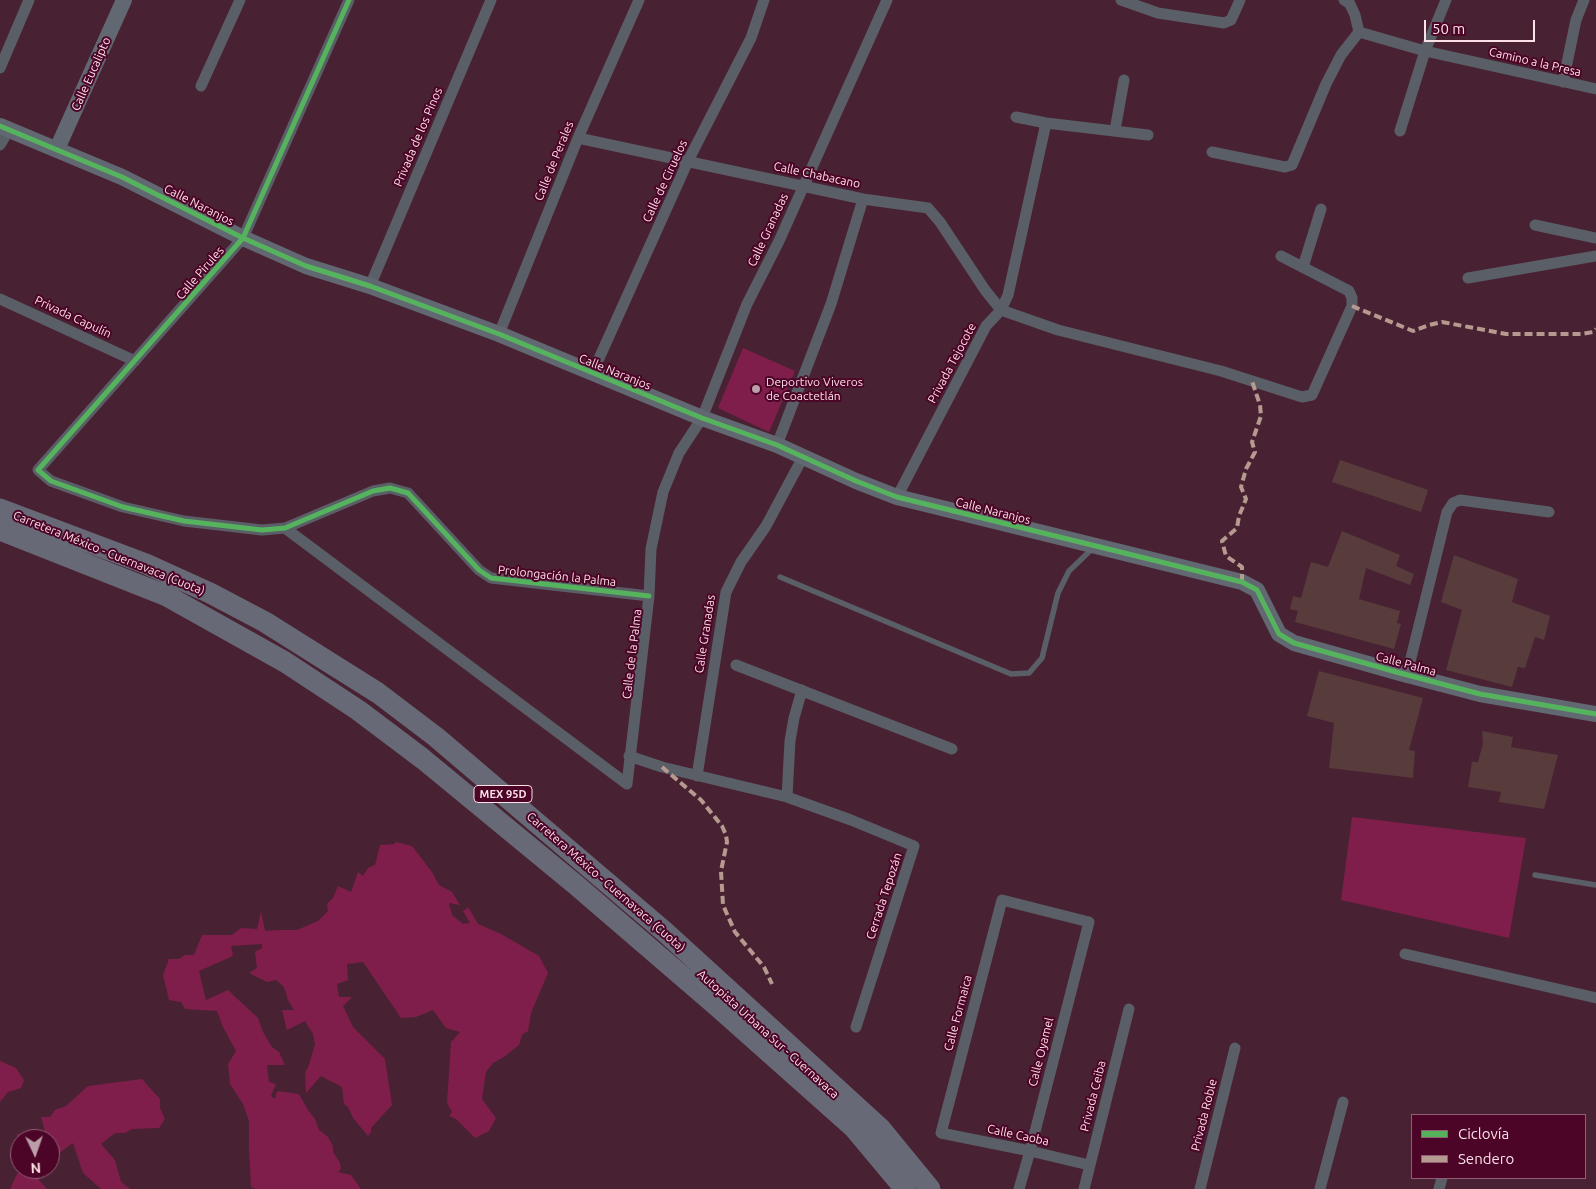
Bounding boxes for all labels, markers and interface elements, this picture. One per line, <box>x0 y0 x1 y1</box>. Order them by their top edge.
scale bar <box>1426 10 1537 42</box>
text: 50 m <box>1432 20 1465 37</box>
street label: Calle Eucalipto <box>68 35 114 113</box>
street label: Camino a la Presa <box>1488 44 1582 80</box>
street label: Privada de los Pinos <box>391 85 445 189</box>
street label: Calle de Perales <box>531 119 577 203</box>
street label: Calle de Ciruelos <box>640 138 690 224</box>
street label: Calle Chabacano <box>772 159 862 191</box>
street label: Calle Naranjos <box>162 181 236 229</box>
street label: Calle Granadas <box>745 191 791 269</box>
street label: Calle Pirules <box>173 243 227 303</box>
street label: Privada Capulín <box>32 293 114 341</box>
street label: Privada Tejocote <box>925 320 979 406</box>
street label: Calle Naranjos <box>577 351 653 393</box>
place label: Deportivo Viveros de Coactetlán <box>766 375 863 403</box>
marker: Deportivo Viveros de Coactetlán <box>750 383 762 395</box>
street label: Calle Naranjos <box>954 495 1032 527</box>
street label: Carretera México - Cuernavaca (Cuota) <box>11 508 207 598</box>
street label: Prolongación la Palma <box>497 563 617 589</box>
street label: Calle Granadas <box>692 594 718 674</box>
street label: Calle de la Palma <box>619 608 645 700</box>
street label: Calle Palma <box>1374 649 1438 679</box>
road number: MEX 95D <box>474 786 532 802</box>
street label: Carretera México - Cuernavaca (Cuota) <box>524 809 688 955</box>
street label: Cerrada Tepozán <box>863 851 905 941</box>
street label: Autopista Urbana Sur - Cuernavaca <box>694 967 842 1101</box>
street label: Calle Formaica <box>941 973 975 1053</box>
street label: Calle Oyamel <box>1025 1016 1057 1088</box>
street label: Privada Ceiba <box>1077 1059 1109 1133</box>
street label: Privada Roble <box>1188 1077 1220 1153</box>
legend <box>1411 1114 1586 1179</box>
street label: Calle Caoba <box>986 1121 1050 1149</box>
text: Ciclovía <box>1458 1125 1509 1142</box>
north arrow <box>10 1129 60 1179</box>
text: Sendero <box>1458 1150 1514 1167</box>
text: N <box>30 1160 41 1176</box>

